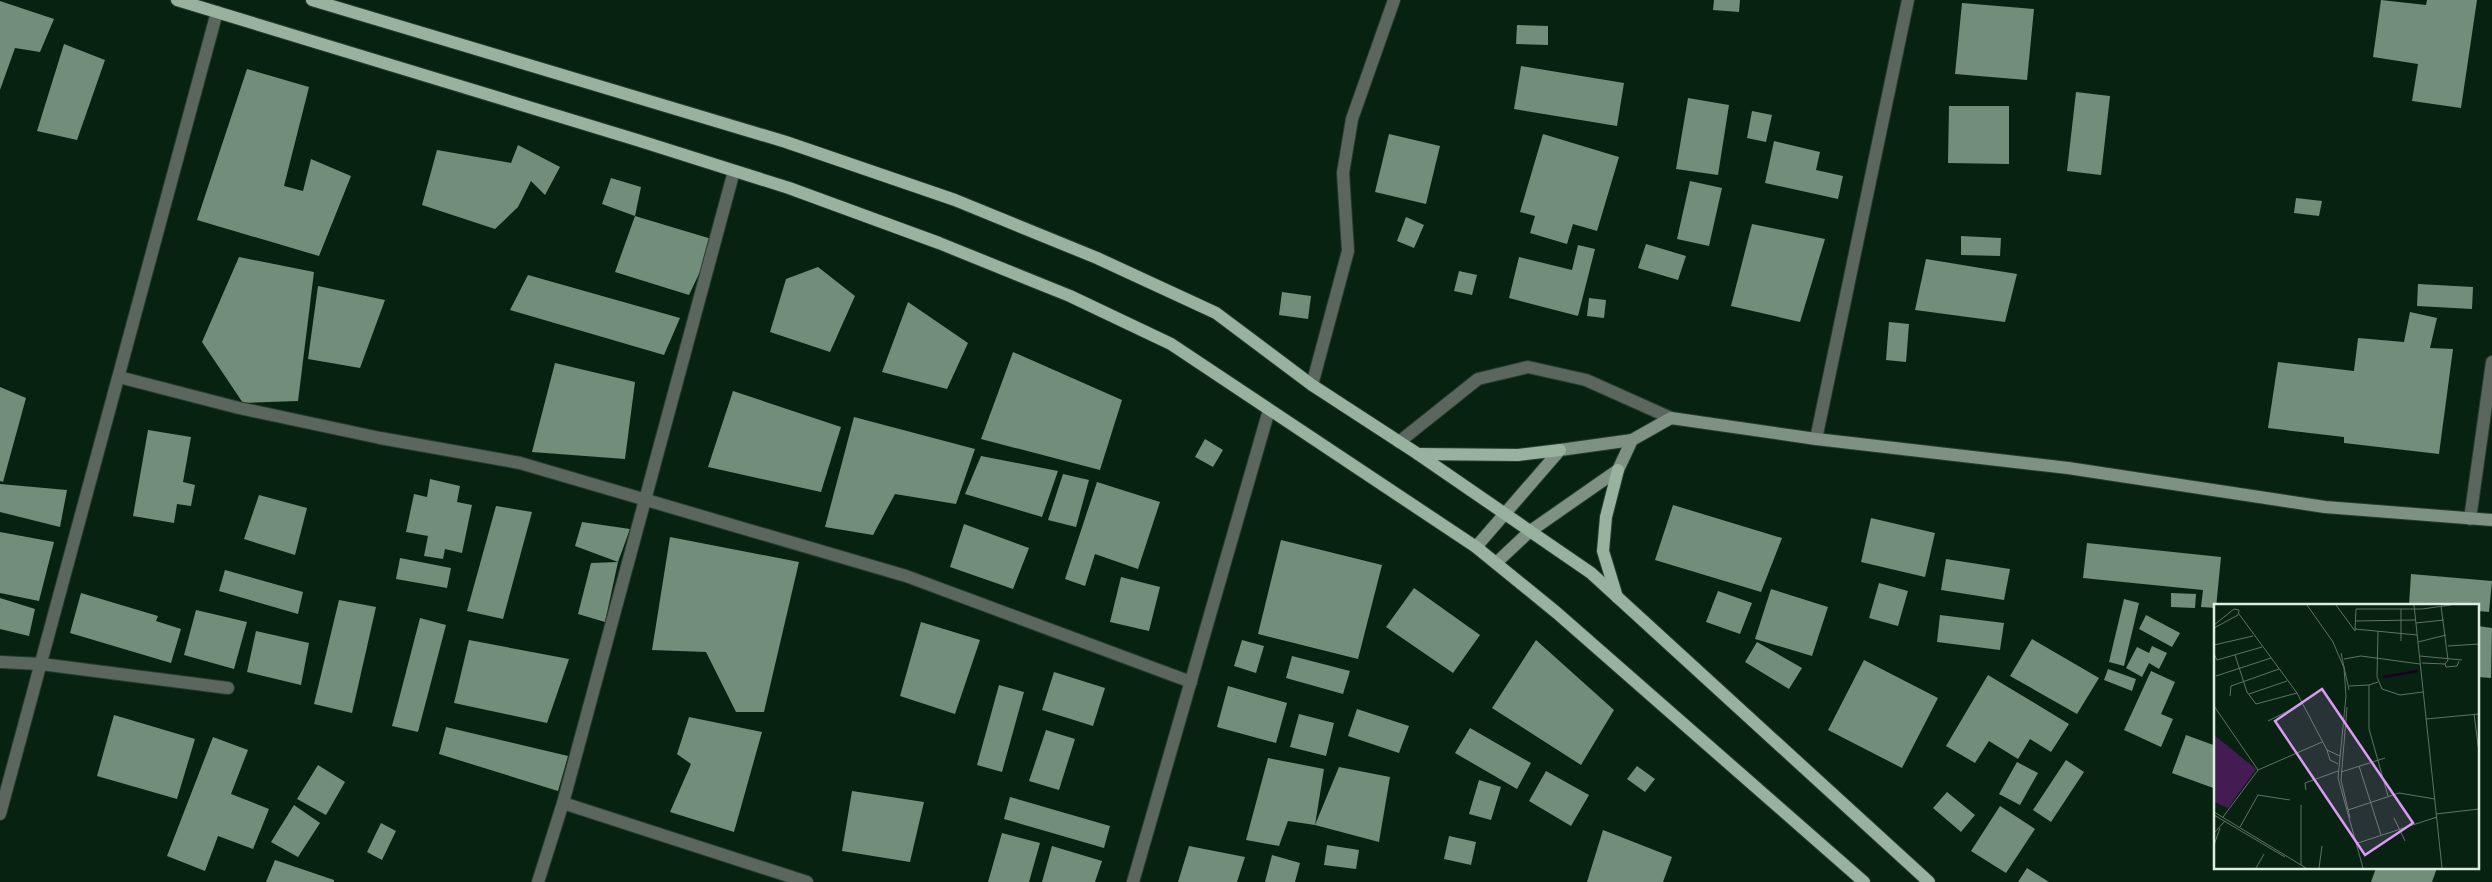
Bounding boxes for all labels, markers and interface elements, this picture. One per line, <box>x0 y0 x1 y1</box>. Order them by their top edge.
inset map <box>2214 604 2480 870</box>

